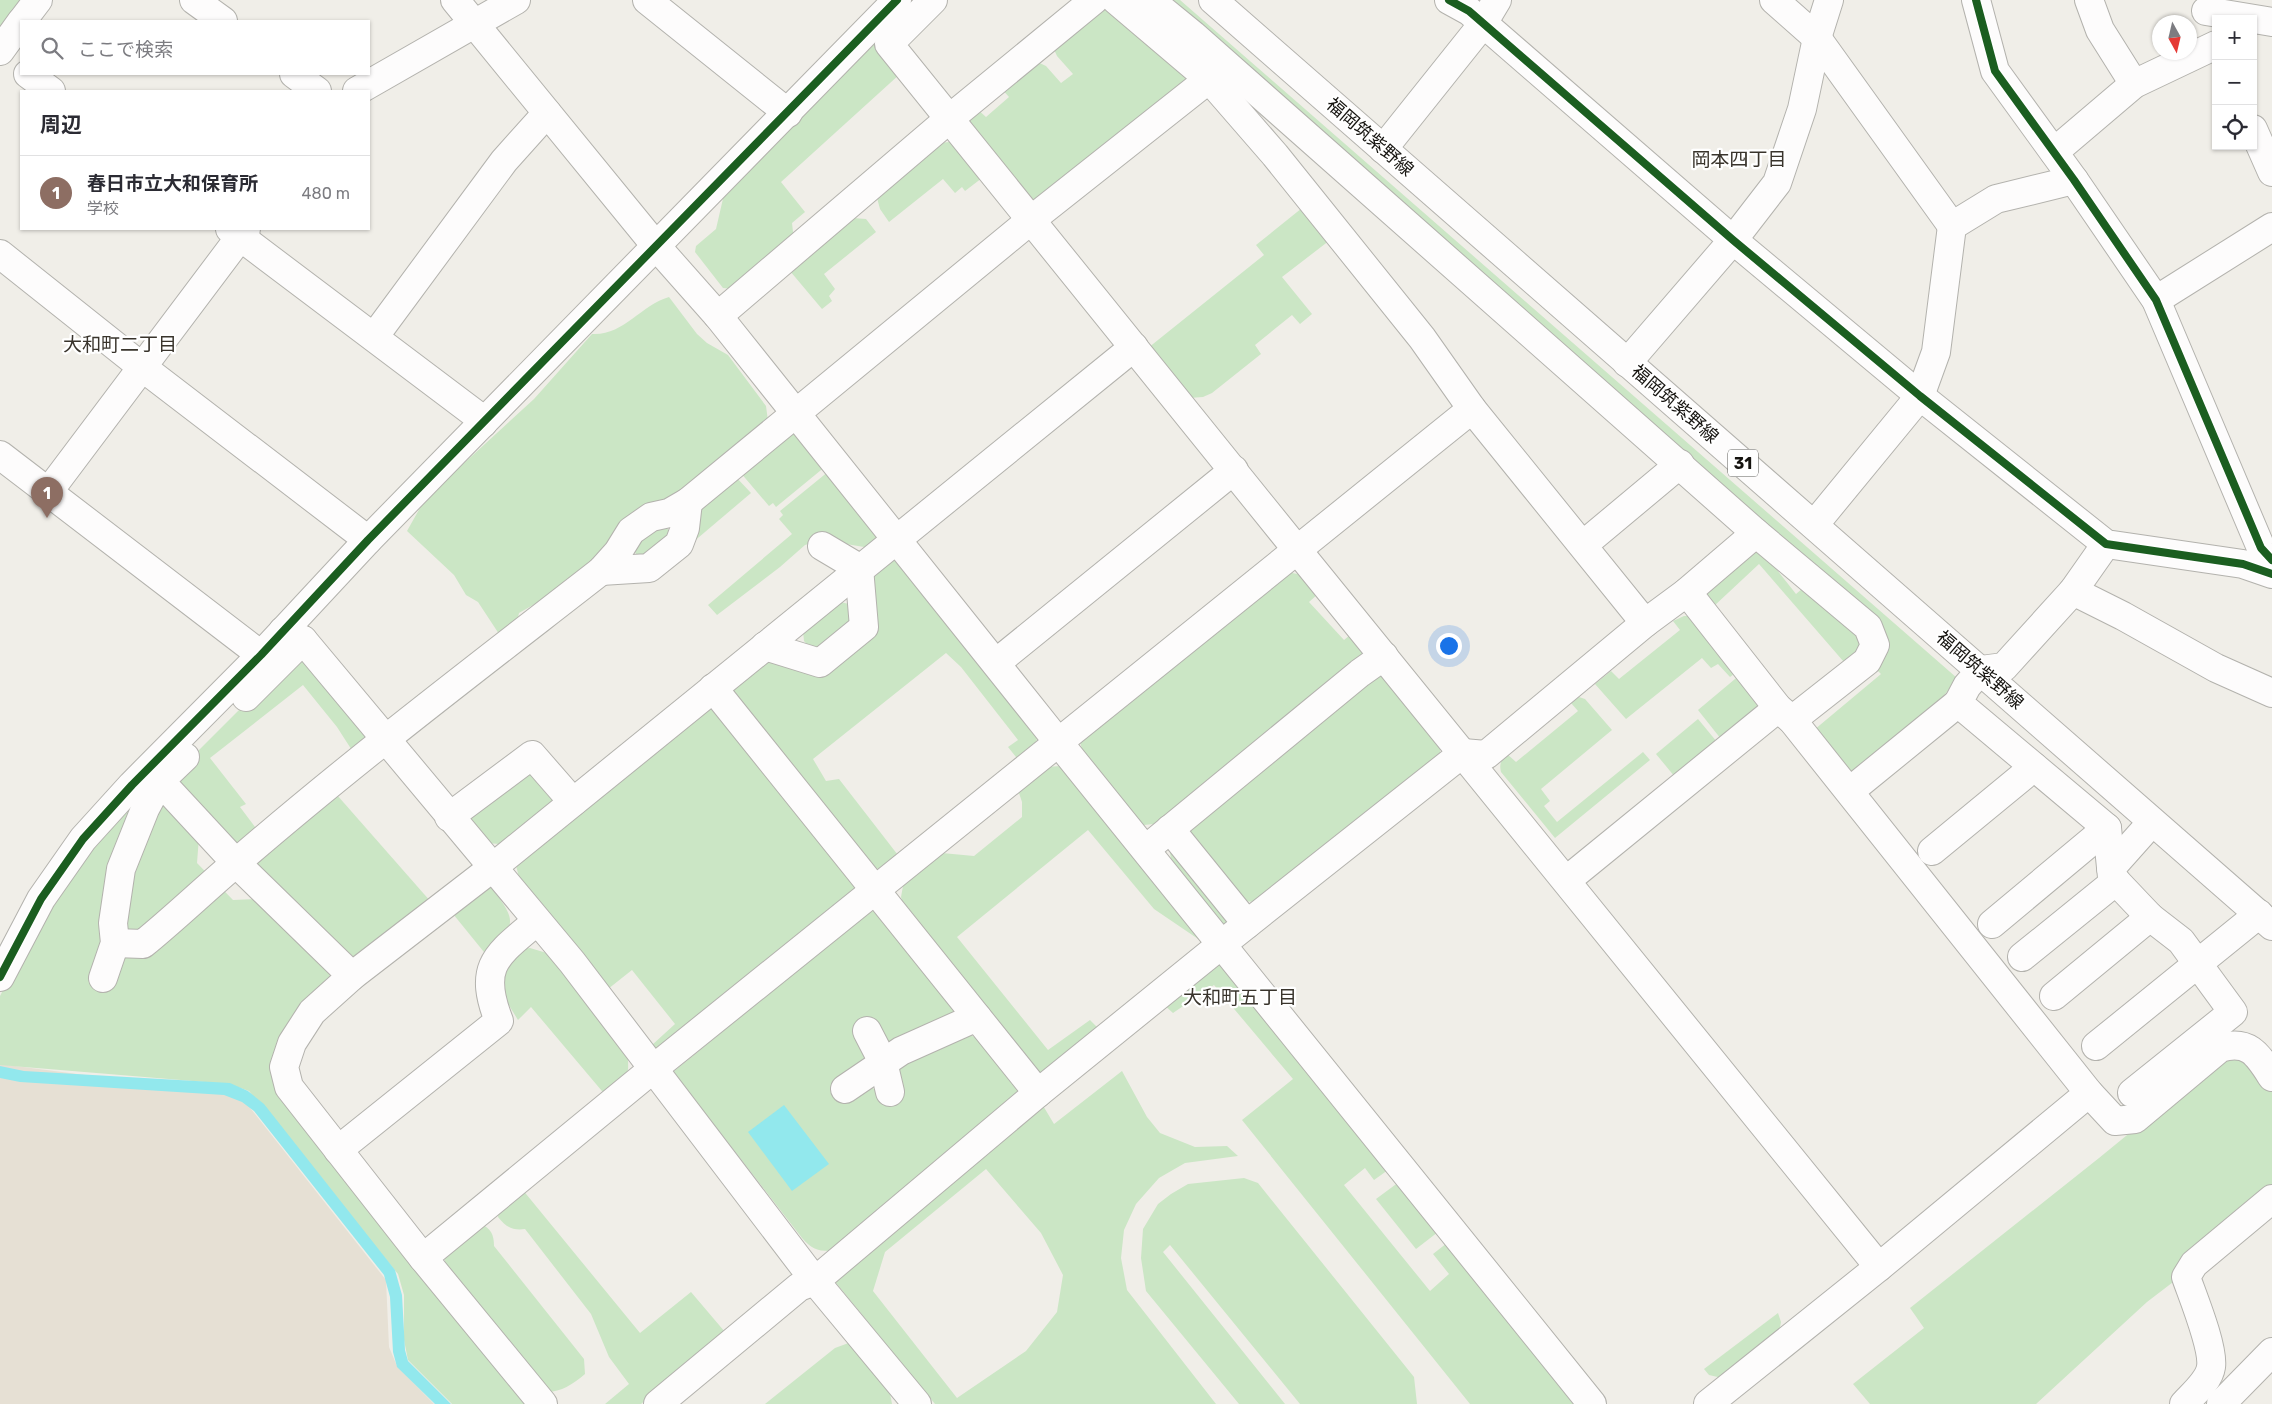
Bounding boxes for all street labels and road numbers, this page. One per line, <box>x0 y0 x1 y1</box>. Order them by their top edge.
street label: 福岡筑紫野線 <box>1322 93 1418 181</box>
street label: 福岡筑紫野線 <box>1627 360 1723 448</box>
road number: 31 <box>1728 449 1758 476</box>
street label: 福岡筑紫野線 <box>1932 626 2028 714</box>

